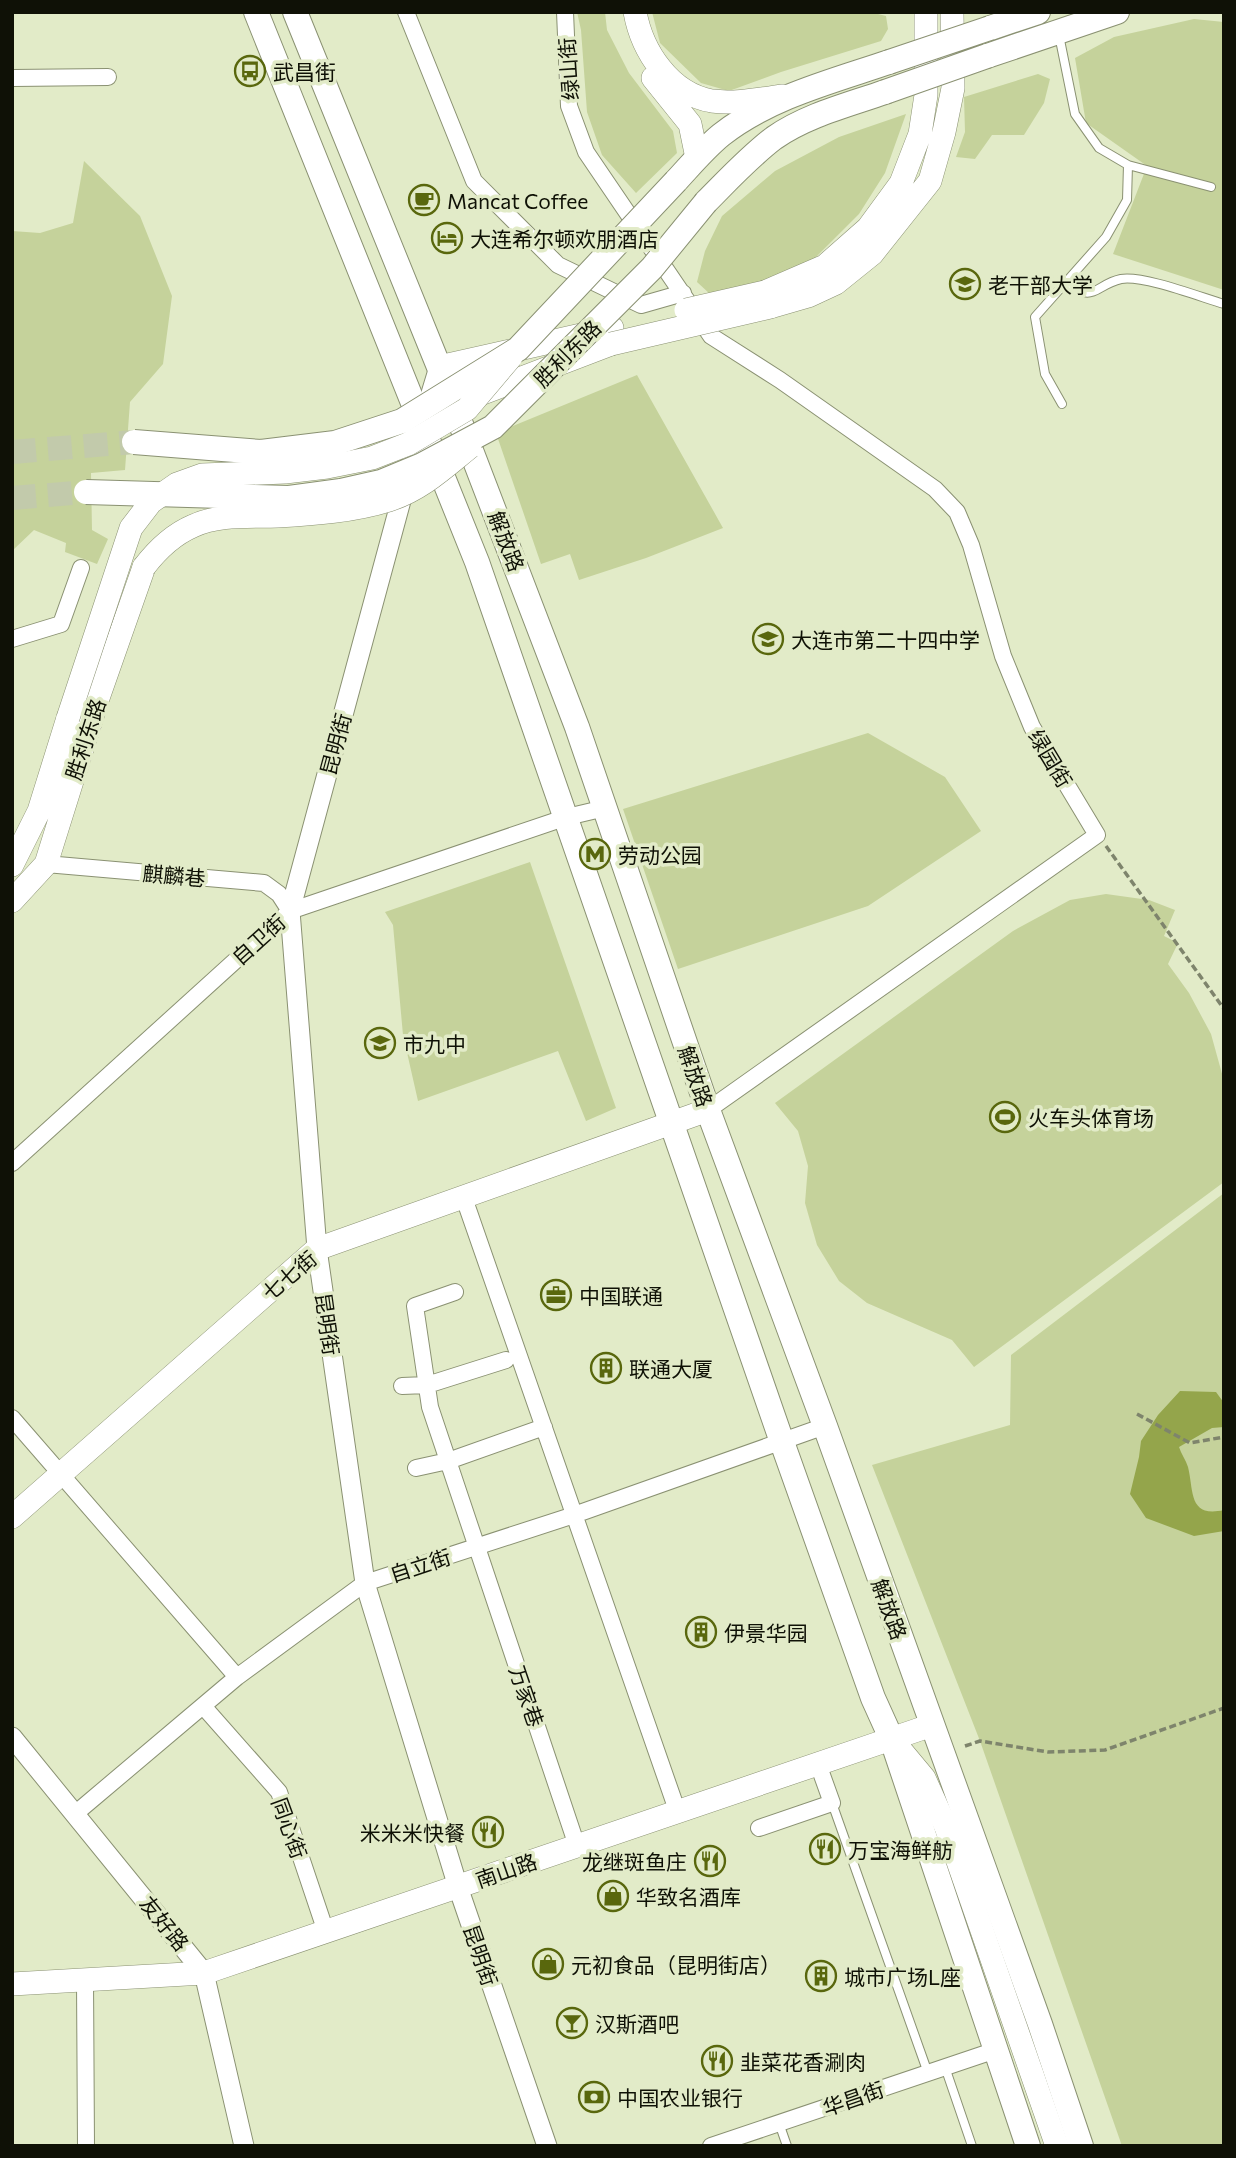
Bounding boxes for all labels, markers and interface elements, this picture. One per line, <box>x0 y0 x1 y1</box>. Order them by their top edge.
street label: 绿山街 <box>553 37 583 101</box>
bus stop icon: 武昌街 <box>233 54 267 88</box>
place label: 武昌街 <box>273 59 336 84</box>
cafe icon: Mancat Coffee <box>407 183 441 217</box>
place label: Mancat Coffee <box>447 188 588 213</box>
hotel icon: 大连希尔顿欢朋酒店 <box>430 221 464 255</box>
place label: 大连希尔顿欢朋酒店 <box>470 226 659 251</box>
school or university icon: 老干部大学 <box>948 267 982 301</box>
place label: 老干部大学 <box>988 272 1093 297</box>
street label: 胜利东路 <box>528 314 606 392</box>
street label: 解放路 <box>484 507 530 575</box>
school or university icon: 大连市第二十四中学 <box>751 622 785 656</box>
place label: 大连市第二十四中学 <box>791 627 980 652</box>
street label: 胜利东路 <box>60 695 110 783</box>
street label: 昆明街 <box>315 710 355 778</box>
street label: 绿园街 <box>1024 725 1078 791</box>
metro station icon: 劳动公园 <box>578 837 612 871</box>
place label: 劳动公园 <box>618 842 702 867</box>
street label: 麒麟巷 <box>142 860 206 890</box>
street label: 自卫街 <box>226 909 290 969</box>
school or university icon: 市九中 <box>363 1026 397 1060</box>
place label: 市九中 <box>403 1031 466 1056</box>
street label: 解放路 <box>674 1042 718 1110</box>
sports icon: 火车头体育场 <box>988 1100 1022 1134</box>
place label: 火车头体育场 <box>1028 1105 1154 1130</box>
street label: 七七街 <box>257 1245 321 1305</box>
office icon: 中国联通 <box>539 1278 573 1312</box>
place label: 中国联通 <box>579 1283 663 1308</box>
street label: 昆明街 <box>311 1291 345 1357</box>
building icon: 联通大厦 <box>589 1351 623 1385</box>
place label: 联通大厦 <box>629 1356 713 1381</box>
street label: 自立街 <box>386 1543 454 1587</box>
street label: 解放路 <box>867 1575 913 1643</box>
building icon: 伊景华园 <box>684 1615 718 1649</box>
place label: 伊景华园 <box>724 1620 808 1645</box>
street label: 万家巷 <box>505 1662 549 1730</box>
street label: 同心街 <box>267 1794 313 1862</box>
restaurant icon: 米米米快餐 <box>471 1815 505 1849</box>
place label: 米米米快餐 <box>360 1820 465 1845</box>
restaurant icon: 万宝海鲜舫 <box>808 1832 842 1866</box>
place label: 万宝海鲜舫 <box>848 1837 953 1862</box>
restaurant icon: 龙继斑鱼庄 <box>693 1844 727 1878</box>
street label: 南山路 <box>472 1848 540 1892</box>
place label: 龙继斑鱼庄 <box>582 1849 687 1874</box>
shop icon: 华致名酒库 <box>596 1879 630 1913</box>
place label: 华致名酒库 <box>636 1884 741 1909</box>
street label: 友好路 <box>135 1891 195 1955</box>
street label: 昆明街 <box>459 1921 503 1989</box>
shop icon: 元初食品（昆明街店） <box>531 1947 565 1981</box>
place label: 元初食品（昆明街店） <box>571 1952 781 1977</box>
building icon: 城市广场L座 <box>804 1959 838 1993</box>
place label: 城市广场L座 <box>844 1964 961 1989</box>
bar icon: 汉斯酒吧 <box>555 2006 589 2040</box>
place label: 汉斯酒吧 <box>595 2011 679 2036</box>
restaurant icon: 韭菜花香涮肉 <box>700 2044 734 2078</box>
place label: 韭菜花香涮肉 <box>740 2049 866 2074</box>
street label: 华昌街 <box>819 2076 887 2120</box>
bank icon: 中国农业银行 <box>577 2080 611 2114</box>
place label: 中国农业银行 <box>617 2085 743 2110</box>

